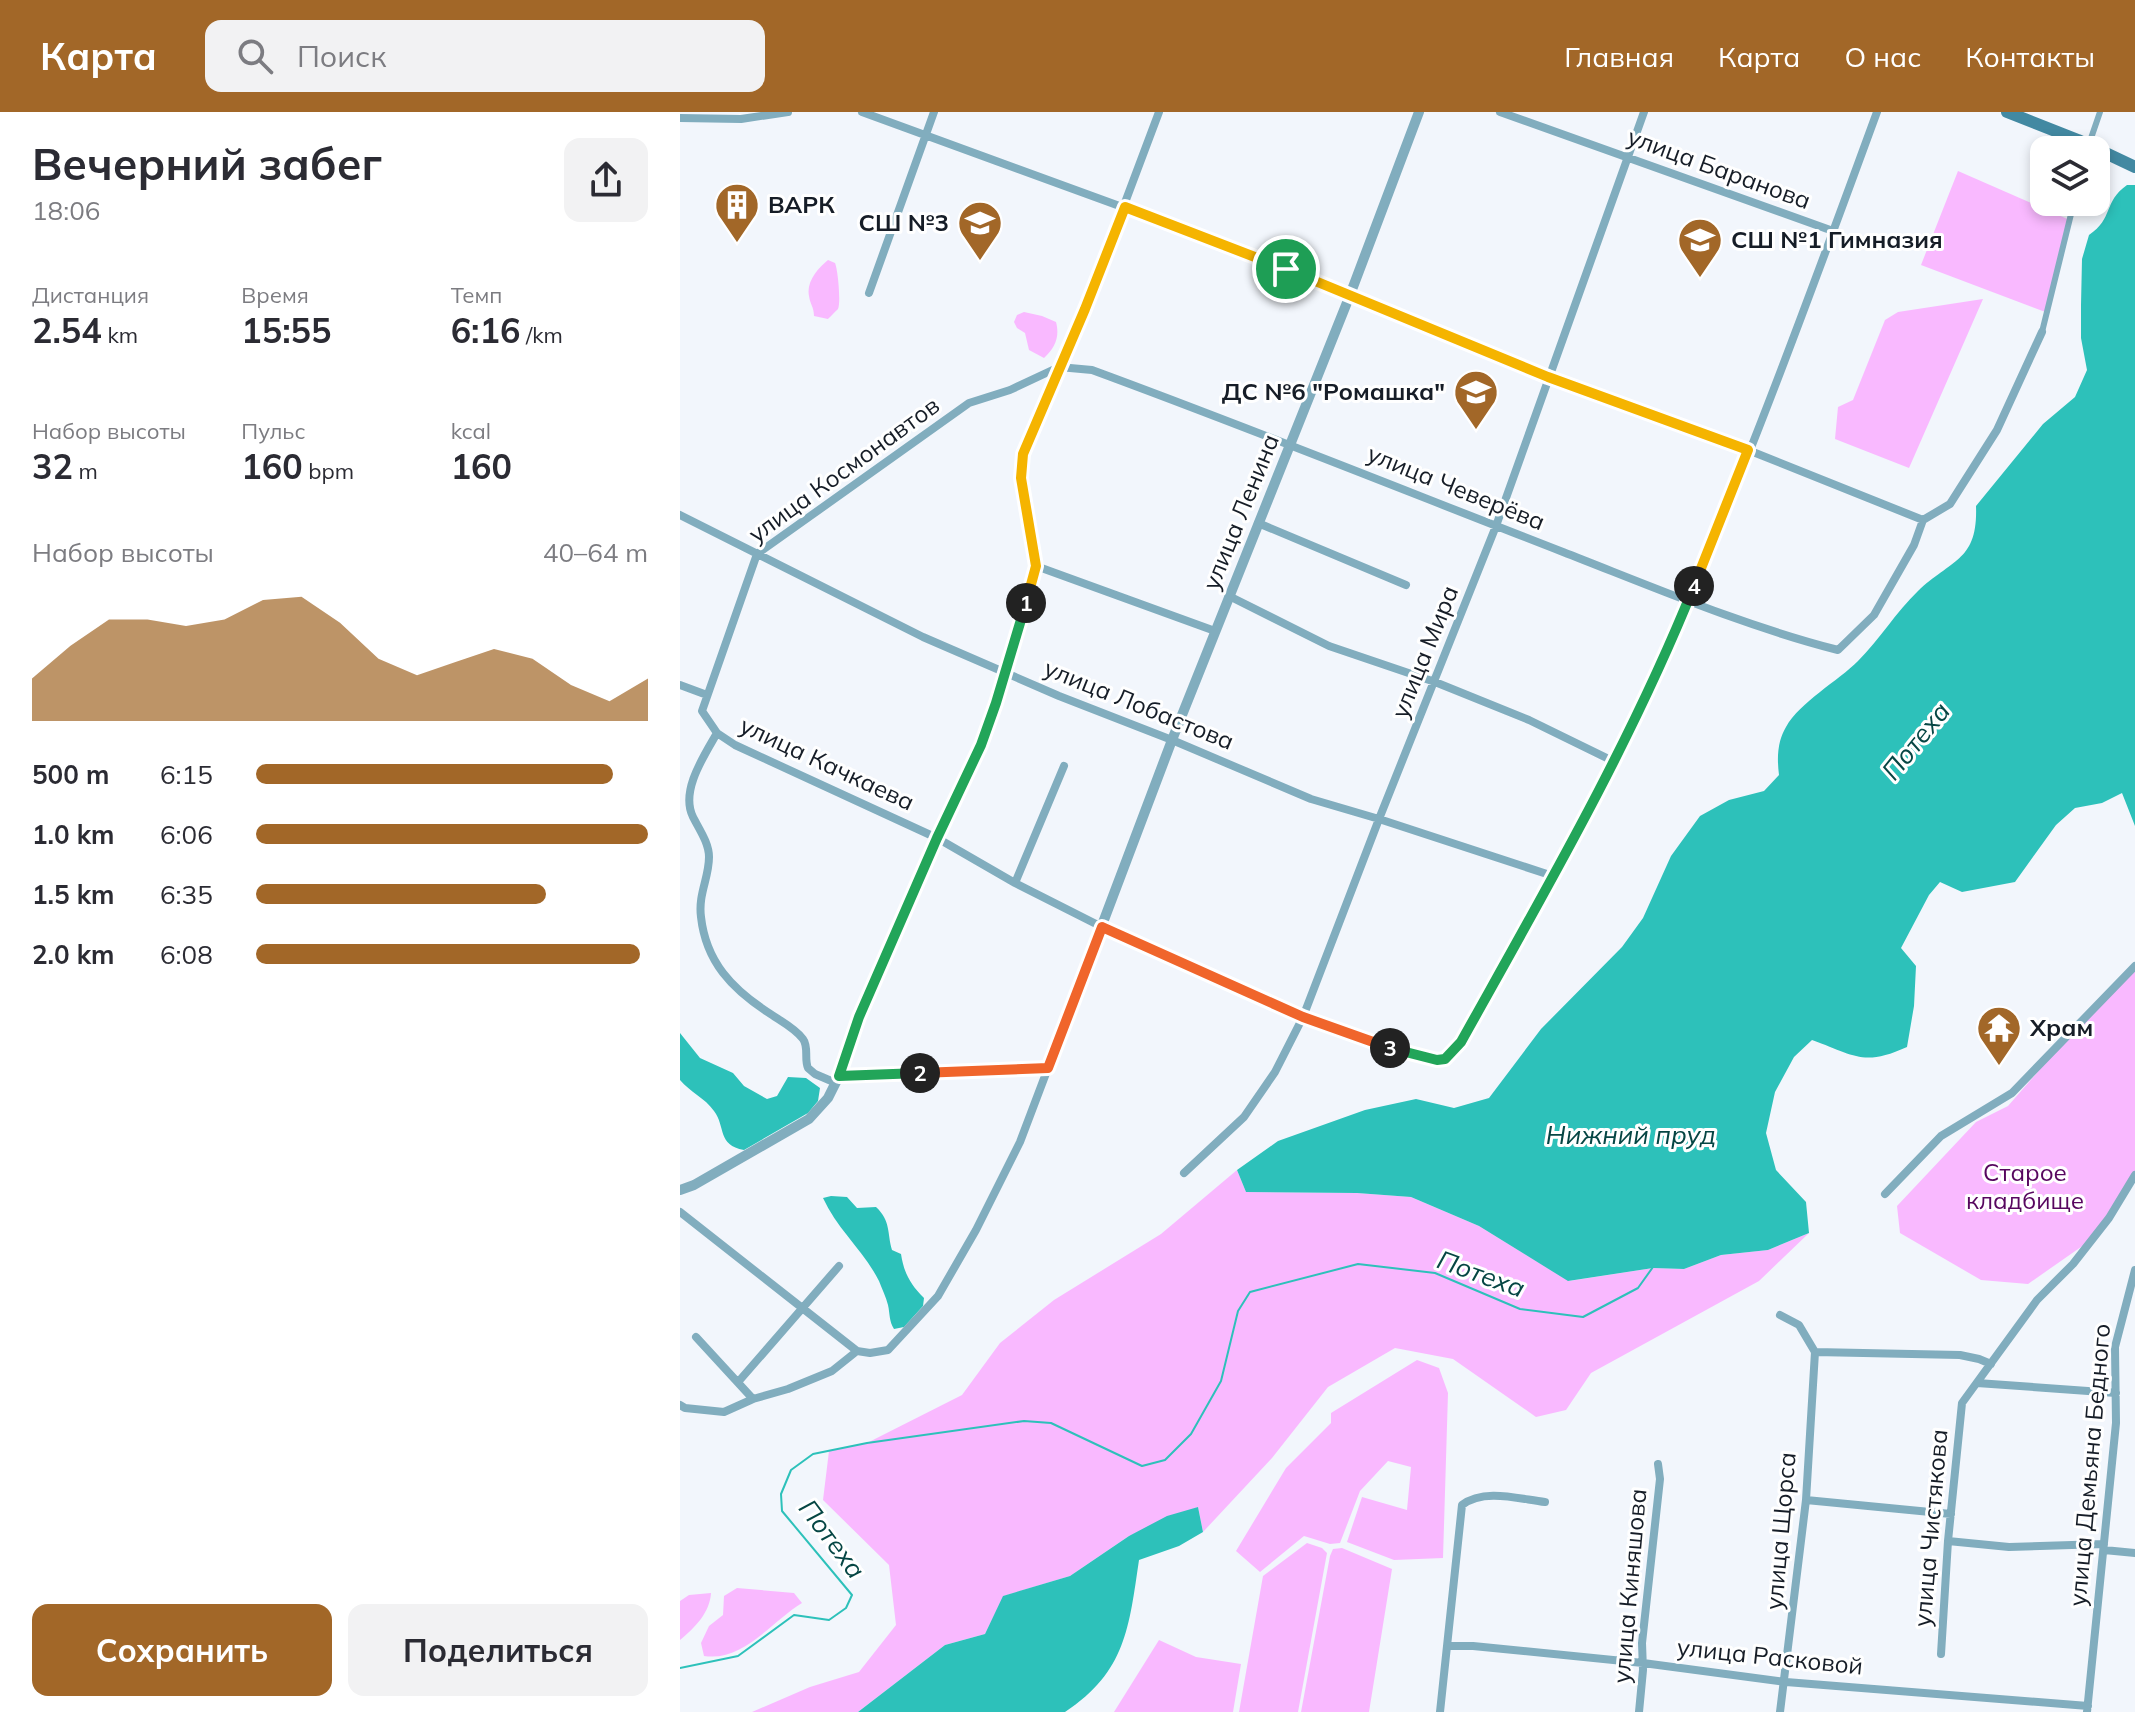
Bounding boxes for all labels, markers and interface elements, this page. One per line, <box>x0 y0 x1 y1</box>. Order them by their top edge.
search box <box>205 20 765 92</box>
text: Карта <box>40 32 157 80</box>
icon: search <box>233 34 277 78</box>
text: Поиск <box>297 37 386 75</box>
text: Главная <box>1564 39 1674 74</box>
text: Карта <box>1718 39 1800 74</box>
text: О нас <box>1844 39 1921 74</box>
text: Контакты <box>1965 39 2095 74</box>
street label: улица Баранова <box>1624 121 1815 215</box>
text: Вечерний забег <box>32 136 382 191</box>
map controls <box>2030 136 2110 216</box>
button: layers <box>2030 136 2110 216</box>
button: share <box>564 138 648 222</box>
building icon: ВАРК <box>713 181 761 244</box>
place label: ВАРК <box>768 189 835 219</box>
text: 18:06 <box>32 194 100 227</box>
school or university icon: СШ №3 <box>956 199 1004 262</box>
place label: СШ №3 <box>858 207 949 237</box>
school or university icon: СШ №1 Гимназия <box>1676 216 1724 279</box>
place label: СШ №1 Гимназия <box>1731 224 1943 254</box>
pin <box>1252 235 1320 303</box>
icon: arrive <box>1264 247 1308 291</box>
text: Дистанция <box>32 281 149 309</box>
text: Время <box>241 281 309 309</box>
text: Темп <box>451 281 502 309</box>
text: 2.54 <box>32 309 102 352</box>
text: 15:55 <box>241 309 331 352</box>
text: 6:16 <box>451 309 520 352</box>
text: km <box>102 321 138 349</box>
text: /km <box>520 321 563 349</box>
school or university icon: ДС №6 "Ромашка" <box>1452 368 1500 431</box>
place label: ДС №6 "Ромашка" <box>1222 376 1445 406</box>
street label: улица Космонавтов <box>742 390 945 549</box>
text: Набор высоты <box>32 417 186 445</box>
text: Пульс <box>241 417 306 445</box>
text: kcal <box>451 417 491 445</box>
street label: улица Ленина <box>1195 429 1285 594</box>
street label: улица Чеверёва <box>1363 438 1550 536</box>
text: 32 <box>32 445 73 488</box>
text: 160 <box>241 445 303 488</box>
text: 160 <box>451 445 512 488</box>
text: m <box>73 457 98 485</box>
text: bpm <box>303 457 354 485</box>
text: Набор высоты <box>32 536 214 569</box>
text: 40–64 m <box>543 536 648 569</box>
pin: 4 <box>1674 566 1714 606</box>
text: 4 <box>1687 572 1701 600</box>
street label: улица Мира <box>1384 581 1464 722</box>
pin: 1 <box>1006 583 1046 623</box>
text: 1 <box>1019 589 1033 617</box>
street label: улица Лобастова <box>1040 652 1239 756</box>
water label: Потеха <box>1874 695 1957 786</box>
street label: улица Качкаева <box>735 710 919 817</box>
text: 500 m <box>32 758 109 791</box>
text: 6:15 <box>160 758 213 791</box>
text: 1.0 km <box>32 818 115 851</box>
text: 6:06 <box>160 818 213 851</box>
text: 1.5 km <box>32 878 115 911</box>
text: 6:35 <box>160 878 213 911</box>
text: 2.0 km <box>32 938 115 971</box>
text: 6:08 <box>160 938 213 971</box>
temple icon: Храм <box>1975 1004 2023 1067</box>
place label: Храм <box>2029 1012 2093 1042</box>
pin: 3 <box>1370 1028 1410 1068</box>
text: 3 <box>1383 1034 1397 1062</box>
pin: 2 <box>900 1053 940 1093</box>
text: 2 <box>913 1059 927 1087</box>
water label: Нижний пруд <box>1546 1118 1716 1151</box>
park label: Старое кладбище <box>1966 1157 2084 1215</box>
water label: Потеха <box>1433 1242 1529 1305</box>
street label: улица Демьяна Бедного <box>2062 1322 2116 1608</box>
street label: улица Чистякова <box>1906 1428 1954 1628</box>
street label: улица Щорса <box>1758 1451 1802 1611</box>
street label: улица Киняшова <box>1606 1487 1652 1685</box>
water label: Потеха <box>792 1493 873 1585</box>
button: Сохранить <box>32 1604 332 1696</box>
button: Поделиться <box>348 1604 648 1696</box>
street label: улица Расковой <box>1676 1631 1865 1681</box>

